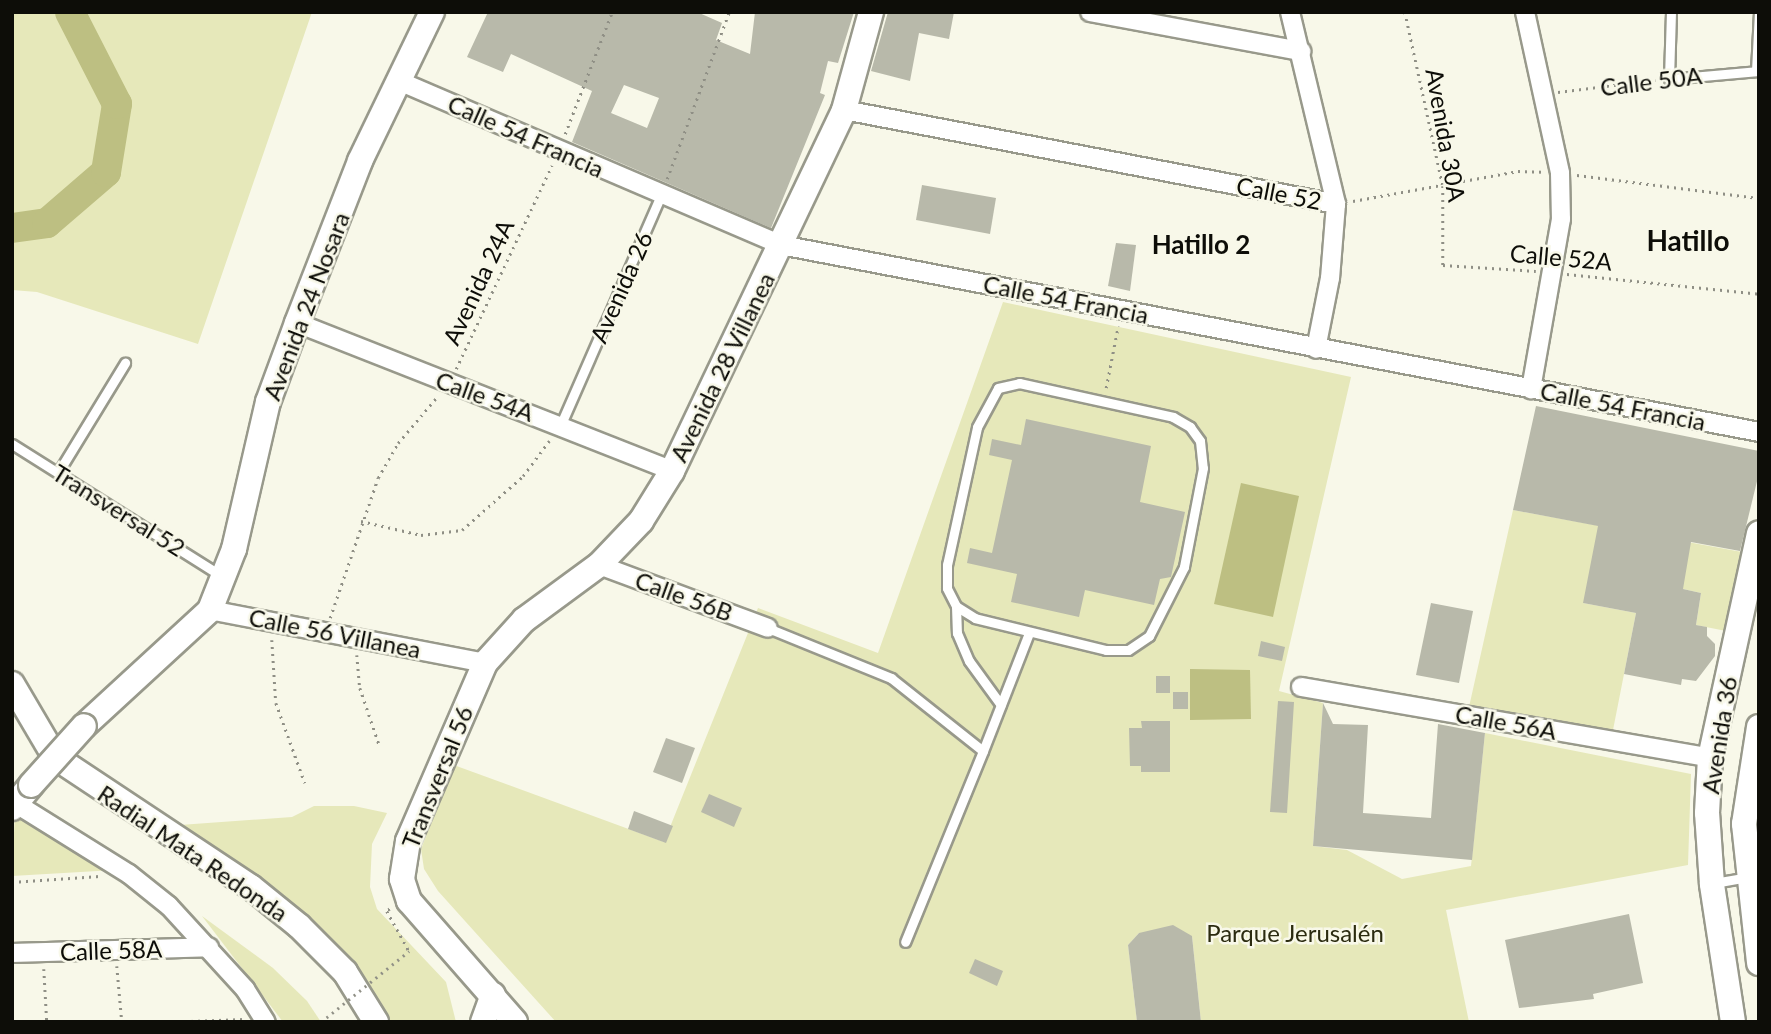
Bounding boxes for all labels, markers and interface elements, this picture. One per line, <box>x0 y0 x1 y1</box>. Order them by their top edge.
street label: Calle 50A <box>1599 60 1703 102</box>
street label: Avenida 30A <box>1420 66 1472 204</box>
street label: Calle 54 Francia <box>444 89 608 183</box>
street label: Calle 52 <box>1234 171 1324 215</box>
street label: Avenida 24 Nosara <box>257 208 355 404</box>
street label: Avenida 24A <box>436 215 520 349</box>
district label: Hatillo <box>1646 223 1730 257</box>
street label: Avenida 26 <box>584 227 658 347</box>
district label: Hatillo 2 <box>1152 229 1250 261</box>
street label: Calle 52A <box>1509 238 1613 276</box>
street label: Avenida 28 Villanea <box>663 267 781 467</box>
street label: Calle 54 Francia <box>981 269 1151 329</box>
street label: Calle 54A <box>432 365 538 427</box>
street label: Calle 54 Francia <box>1538 376 1708 436</box>
street label: Transversal 52 <box>47 458 191 562</box>
street label: Calle 56B <box>631 565 737 627</box>
street label: Calle 56 Villanea <box>246 602 424 664</box>
street label: Avenida 36 <box>1696 674 1742 796</box>
street label: Calle 56A <box>1453 699 1559 745</box>
street label: Transversal 56 <box>395 702 479 852</box>
street label: Radial Mata Redonda <box>93 779 293 927</box>
park label: Parque Jerusalén <box>1206 919 1384 947</box>
street label: Calle 58A <box>59 934 163 966</box>

